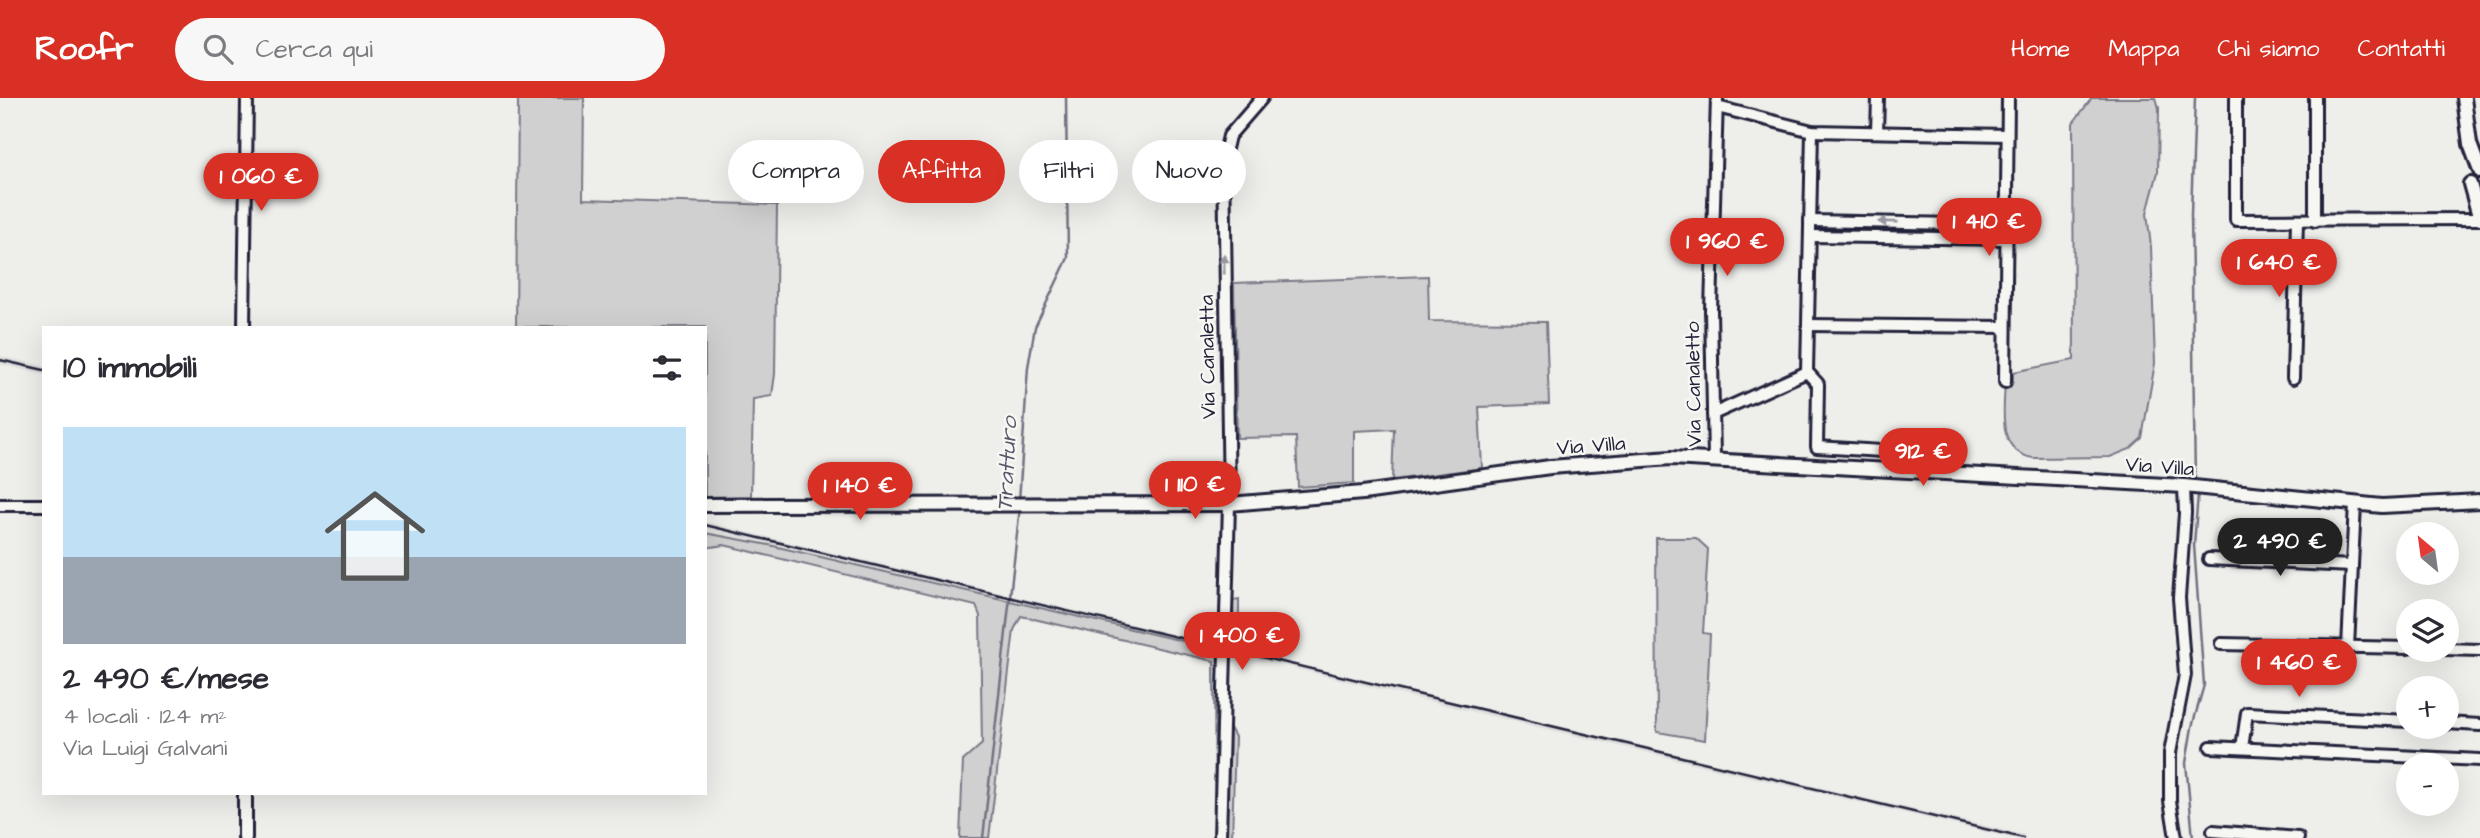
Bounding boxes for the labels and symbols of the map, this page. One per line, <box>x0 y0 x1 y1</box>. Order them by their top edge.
pin: 1 060 € <box>196 153 326 213</box>
pin: 1 410 € <box>1924 198 2054 258</box>
one-way arrow <box>1877 217 1899 228</box>
pin: 1 960 € <box>1662 218 1792 278</box>
pin: 1 640 € <box>2214 240 2344 299</box>
one-way arrow <box>1219 253 1230 275</box>
street label: Via Canaletta <box>1192 294 1223 419</box>
street label: Via Canaletto <box>1678 321 1709 447</box>
water label: Tratturo <box>989 414 1026 512</box>
pin: 912 € <box>1874 428 1972 488</box>
street label: Via Villa <box>1556 429 1627 462</box>
street label: Via Villa <box>2124 450 2196 483</box>
pin: 1 140 € <box>795 462 925 522</box>
pin: 1 110 € <box>1130 462 1260 521</box>
pin: 2 490 € <box>2215 518 2345 578</box>
north arrow <box>2396 522 2459 584</box>
pin: 1 400 € <box>1177 612 1307 672</box>
pin: 1 460 € <box>2234 640 2364 699</box>

